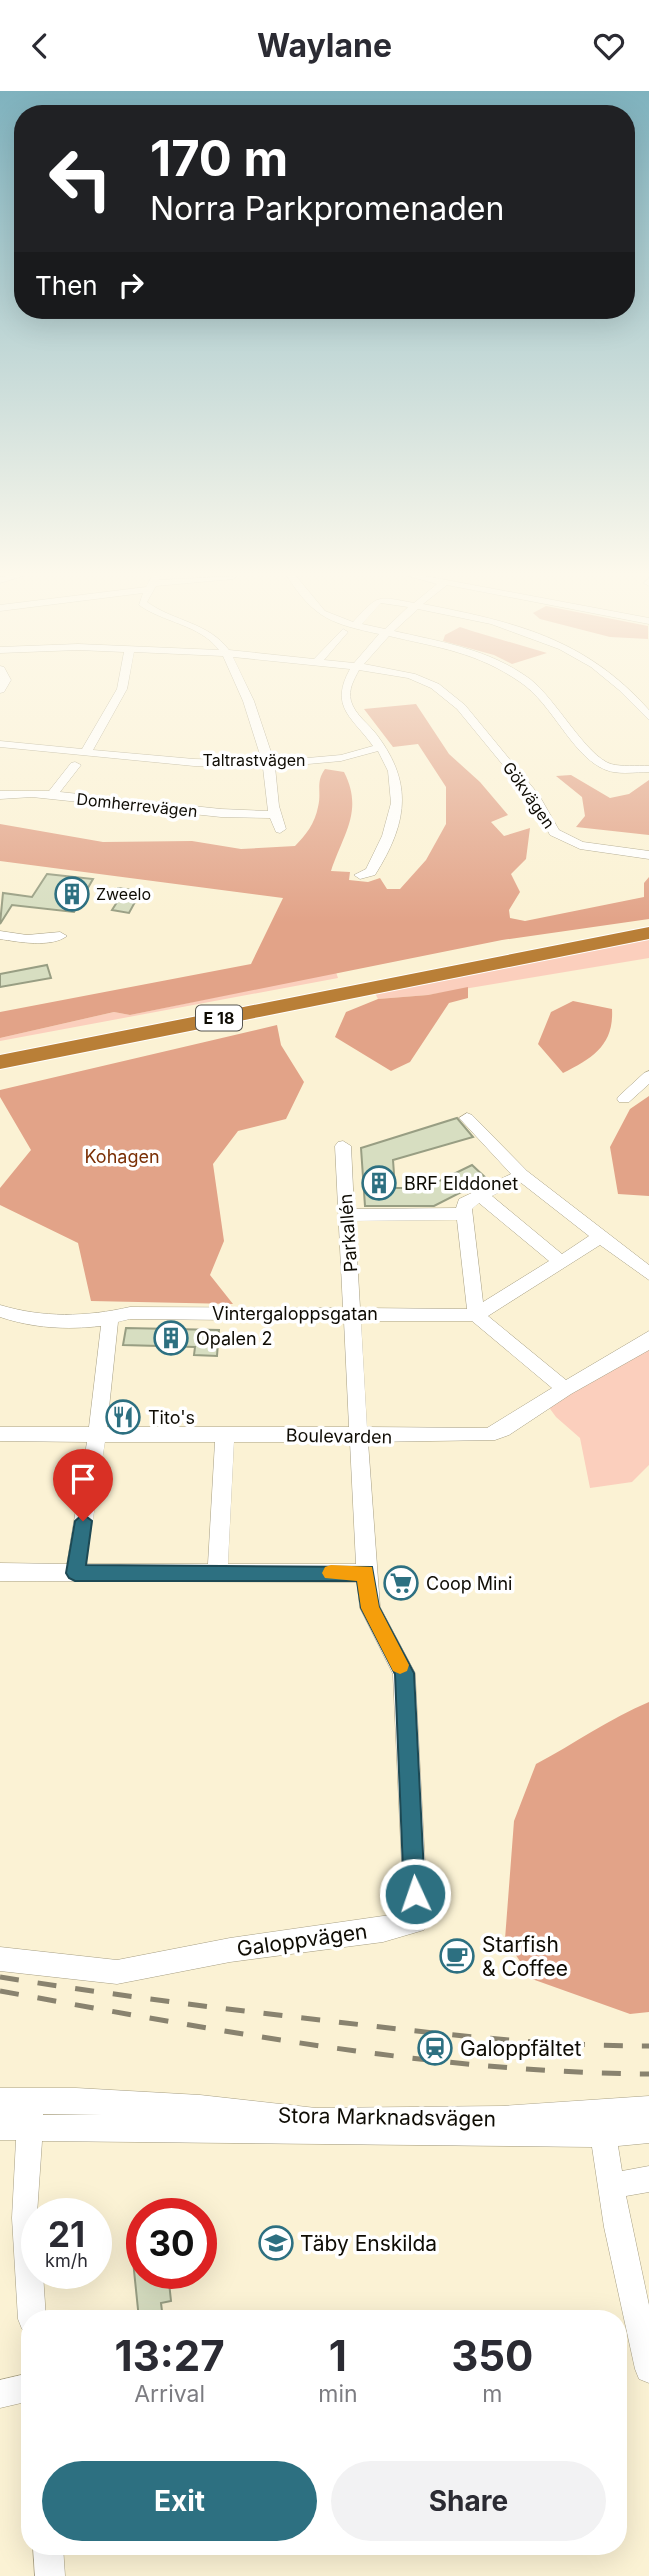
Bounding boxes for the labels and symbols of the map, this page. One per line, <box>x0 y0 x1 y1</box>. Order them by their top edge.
street label: Taltrastvägen <box>203 750 305 770</box>
street label: Gökvägen <box>499 758 559 832</box>
street label: Domherrevägen <box>76 789 198 821</box>
building icon: Zweelo <box>53 875 91 913</box>
place label: Zweelo <box>96 884 151 904</box>
road number: E 18 <box>196 1005 242 1030</box>
park label: Kohagen <box>84 1146 160 1167</box>
building icon: BRF Elddonet <box>360 1164 398 1202</box>
place label: BRF Elddonet <box>404 1173 518 1194</box>
street label: Parkallén <box>335 1193 361 1273</box>
street label: Vintergaloppsgatan <box>212 1303 378 1324</box>
building icon: Opalen 2 <box>152 1319 190 1357</box>
place label: Opalen 2 <box>196 1328 273 1349</box>
restaurant icon: Tito's <box>104 1398 142 1436</box>
place label: Tito's <box>148 1407 195 1428</box>
street label: Boulevarden <box>286 1425 392 1447</box>
pin <box>53 1449 113 1521</box>
supermarket icon: Coop Mini <box>382 1564 420 1602</box>
place label: Coop Mini <box>426 1573 512 1594</box>
position arrow <box>378 1857 452 1931</box>
street label: Galoppvägen <box>235 1918 369 1962</box>
place label: Starfish & Coffee <box>482 1932 568 1981</box>
cafe icon: Starfish & Coffee <box>438 1937 476 1975</box>
station icon: Galoppfältet <box>416 2029 454 2067</box>
place label: Galoppfältet <box>460 2036 581 2061</box>
street label: Stora Marknadsvägen <box>278 2103 496 2131</box>
speed limit sign: 30 <box>126 2198 217 2289</box>
school or university icon: Täby Enskilda <box>257 2224 295 2262</box>
place label: Täby Enskilda <box>300 2231 437 2256</box>

